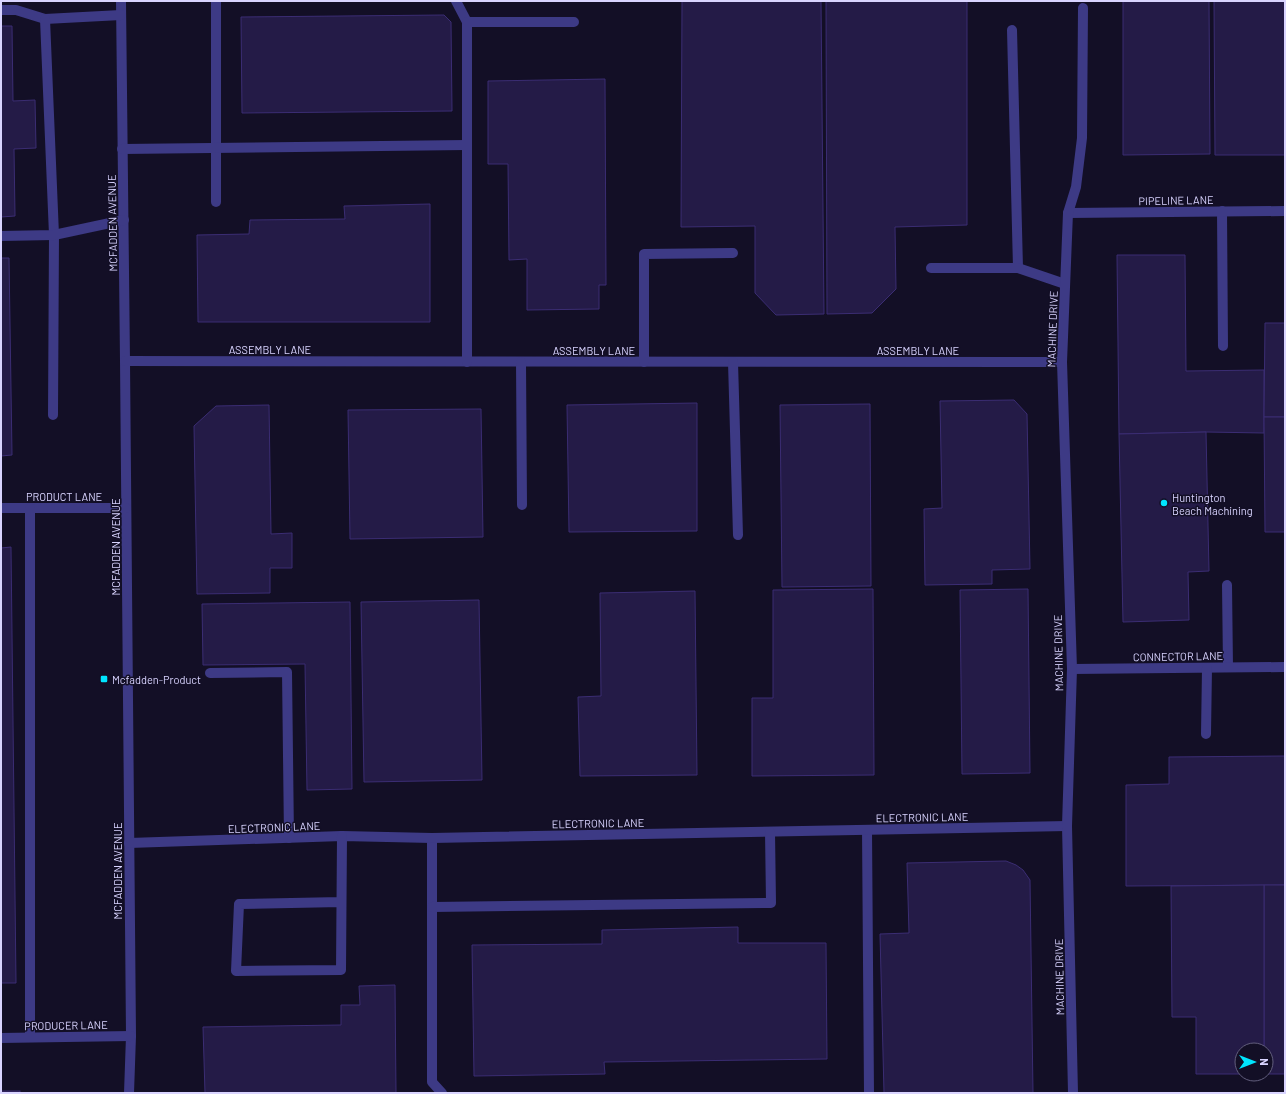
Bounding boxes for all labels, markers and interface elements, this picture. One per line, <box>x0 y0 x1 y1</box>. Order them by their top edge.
street label: MCFADDEN AVENUE <box>105 174 119 272</box>
street label: PIPELINE LANE <box>1138 193 1214 207</box>
street label: MACHINE DRIVE <box>1044 290 1060 368</box>
street label: ASSEMBLY LANE <box>229 343 312 356</box>
street label: ASSEMBLY LANE <box>553 344 636 357</box>
street label: ASSEMBLY LANE <box>877 344 960 357</box>
street label: PRODUCT LANE <box>26 490 102 503</box>
place label: Huntington Beach Machining <box>1172 491 1253 517</box>
street label: MCFADDEN AVENUE <box>109 498 122 596</box>
marker: Huntington Beach Machining <box>1159 498 1169 508</box>
street label: MACHINE DRIVE <box>1051 614 1065 691</box>
street label: CONNECTOR LANE <box>1133 649 1224 663</box>
place label: Mcfadden-Product <box>112 673 201 686</box>
marker: Mcfadden-Product <box>99 674 109 684</box>
street label: ELECTRONIC LANE <box>876 810 969 824</box>
street label: ELECTRONIC LANE <box>552 816 645 830</box>
street label: ELECTRONIC LANE <box>228 819 321 835</box>
street label: MCFADDEN AVENUE <box>111 822 124 920</box>
street label: MACHINE DRIVE <box>1052 938 1066 1015</box>
street label: PRODUCER LANE <box>24 1018 108 1032</box>
north arrow <box>1234 1042 1274 1082</box>
text: N <box>1258 1058 1271 1066</box>

